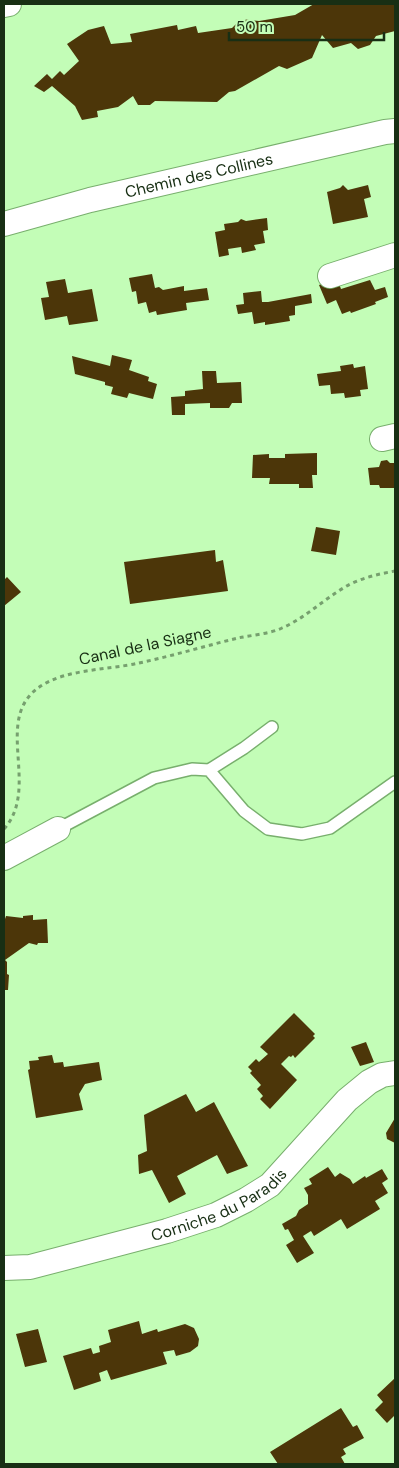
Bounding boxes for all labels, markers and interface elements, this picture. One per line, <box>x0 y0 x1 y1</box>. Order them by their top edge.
scale bar <box>229 10 384 42</box>
text: 50 m <box>236 17 273 37</box>
street label: Chemin des Collines <box>123 148 275 203</box>
street label: Canal de la Siagne <box>77 621 213 670</box>
street label: Corniche du Paradis <box>149 1164 291 1246</box>

